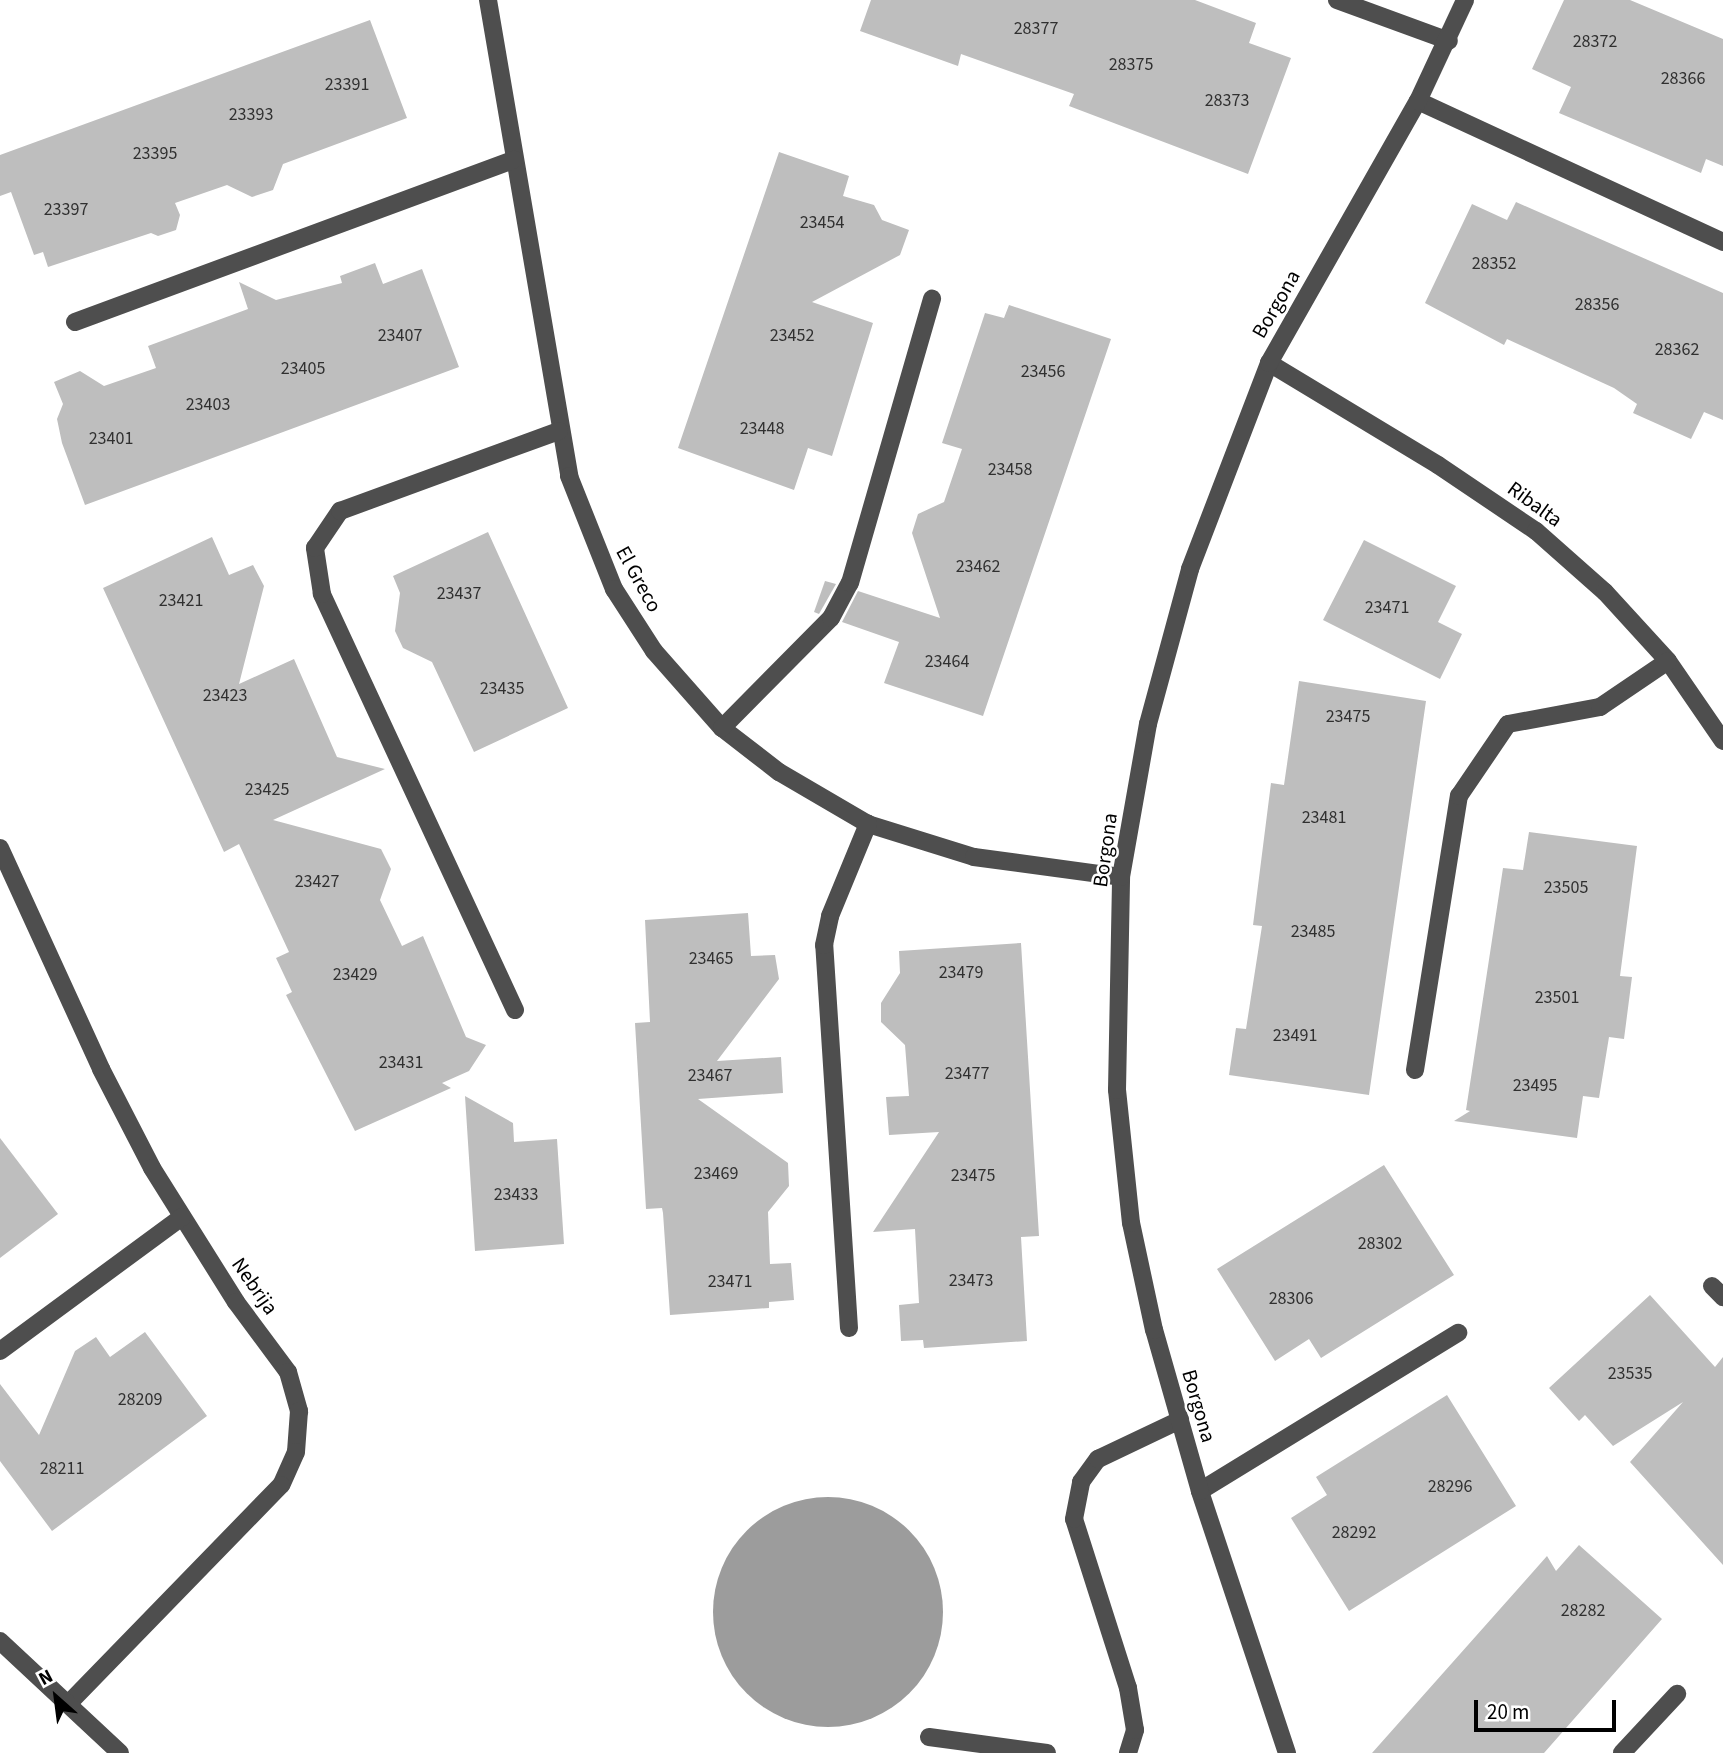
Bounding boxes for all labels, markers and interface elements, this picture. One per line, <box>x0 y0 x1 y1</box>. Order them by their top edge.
house number: 28377 <box>1014 18 1058 40</box>
house number: 28372 <box>1573 31 1617 53</box>
house number: 28375 <box>1109 54 1153 76</box>
house number: 28366 <box>1661 68 1705 90</box>
house number: 23391 <box>325 74 369 96</box>
house number: 28373 <box>1205 90 1249 112</box>
house number: 23393 <box>229 104 273 126</box>
house number: 23395 <box>133 143 177 165</box>
house number: 23397 <box>44 199 88 221</box>
house number: 23454 <box>800 212 844 234</box>
house number: 28352 <box>1472 253 1516 275</box>
street label: Borgona <box>1246 265 1306 343</box>
house number: 28356 <box>1575 294 1619 316</box>
house number: 23407 <box>378 325 422 347</box>
house number: 23452 <box>770 325 814 347</box>
house number: 28362 <box>1655 339 1699 361</box>
house number: 23405 <box>281 358 325 380</box>
house number: 23456 <box>1021 361 1065 383</box>
house number: 23403 <box>186 394 230 416</box>
house number: 23448 <box>740 418 784 440</box>
house number: 23401 <box>89 428 133 450</box>
house number: 23458 <box>988 459 1032 481</box>
street label: Ribalta <box>1503 476 1567 532</box>
street label: El Greco <box>611 542 667 616</box>
house number: 23462 <box>956 556 1000 578</box>
house number: 23437 <box>437 583 481 605</box>
house number: 23421 <box>159 590 203 612</box>
house number: 23471 <box>1365 597 1409 619</box>
house number: 23464 <box>925 651 969 673</box>
house number: 23435 <box>480 678 524 700</box>
house number: 23423 <box>203 685 247 707</box>
house number: 23475 <box>1326 706 1370 728</box>
house number: 23425 <box>245 779 289 801</box>
house number: 23481 <box>1302 807 1346 829</box>
street label: Borgona <box>1087 811 1123 889</box>
house number: 23427 <box>295 871 339 893</box>
house number: 23505 <box>1544 877 1588 899</box>
house number: 23485 <box>1291 921 1335 943</box>
house number: 23465 <box>689 948 733 970</box>
house number: 23479 <box>939 962 983 984</box>
house number: 23429 <box>333 964 377 986</box>
house number: 23501 <box>1535 987 1579 1009</box>
house number: 23491 <box>1273 1025 1317 1047</box>
house number: 23431 <box>379 1052 423 1074</box>
house number: 23477 <box>945 1063 989 1085</box>
house number: 23467 <box>688 1065 732 1087</box>
house number: 23495 <box>1513 1075 1557 1097</box>
house number: 23469 <box>694 1163 738 1185</box>
house number: 23475 <box>951 1165 995 1187</box>
house number: 23433 <box>494 1184 538 1206</box>
house number: 28302 <box>1358 1233 1402 1255</box>
street label: Nebrija <box>226 1253 284 1319</box>
house number: 23473 <box>949 1270 993 1292</box>
house number: 23471 <box>708 1271 752 1293</box>
house number: 28306 <box>1269 1288 1313 1310</box>
house number: 23535 <box>1608 1363 1652 1385</box>
street label: Borgona <box>1177 1367 1221 1445</box>
house number: 28209 <box>118 1389 162 1411</box>
house number: 28211 <box>40 1458 84 1480</box>
house number: 28296 <box>1428 1476 1472 1498</box>
house number: 28292 <box>1332 1522 1376 1544</box>
house number: 28282 <box>1561 1600 1605 1622</box>
north arrow <box>21 1662 91 1732</box>
text: N <box>34 1663 58 1693</box>
scale bar <box>1478 1686 1620 1730</box>
text: 20 m <box>1487 1697 1529 1727</box>

